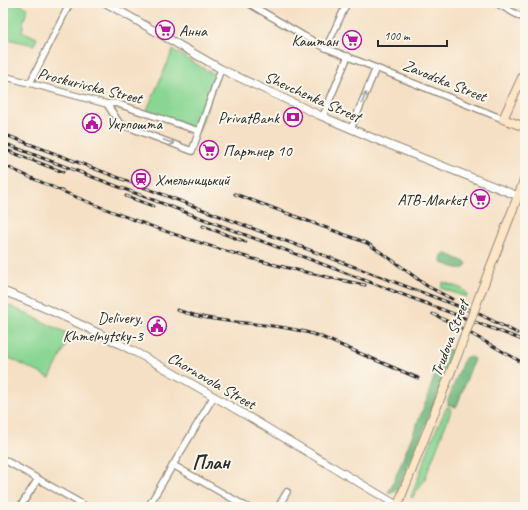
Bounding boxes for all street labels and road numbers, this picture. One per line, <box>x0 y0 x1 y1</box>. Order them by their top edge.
street label: Zavodska Street <box>400 55 491 107</box>
street label: Proskurivska Street <box>36 63 146 109</box>
street label: Shevchenka Street <box>262 67 366 128</box>
street label: Trudova Street <box>426 295 475 379</box>
street label: Chornovola Street <box>164 348 261 415</box>

